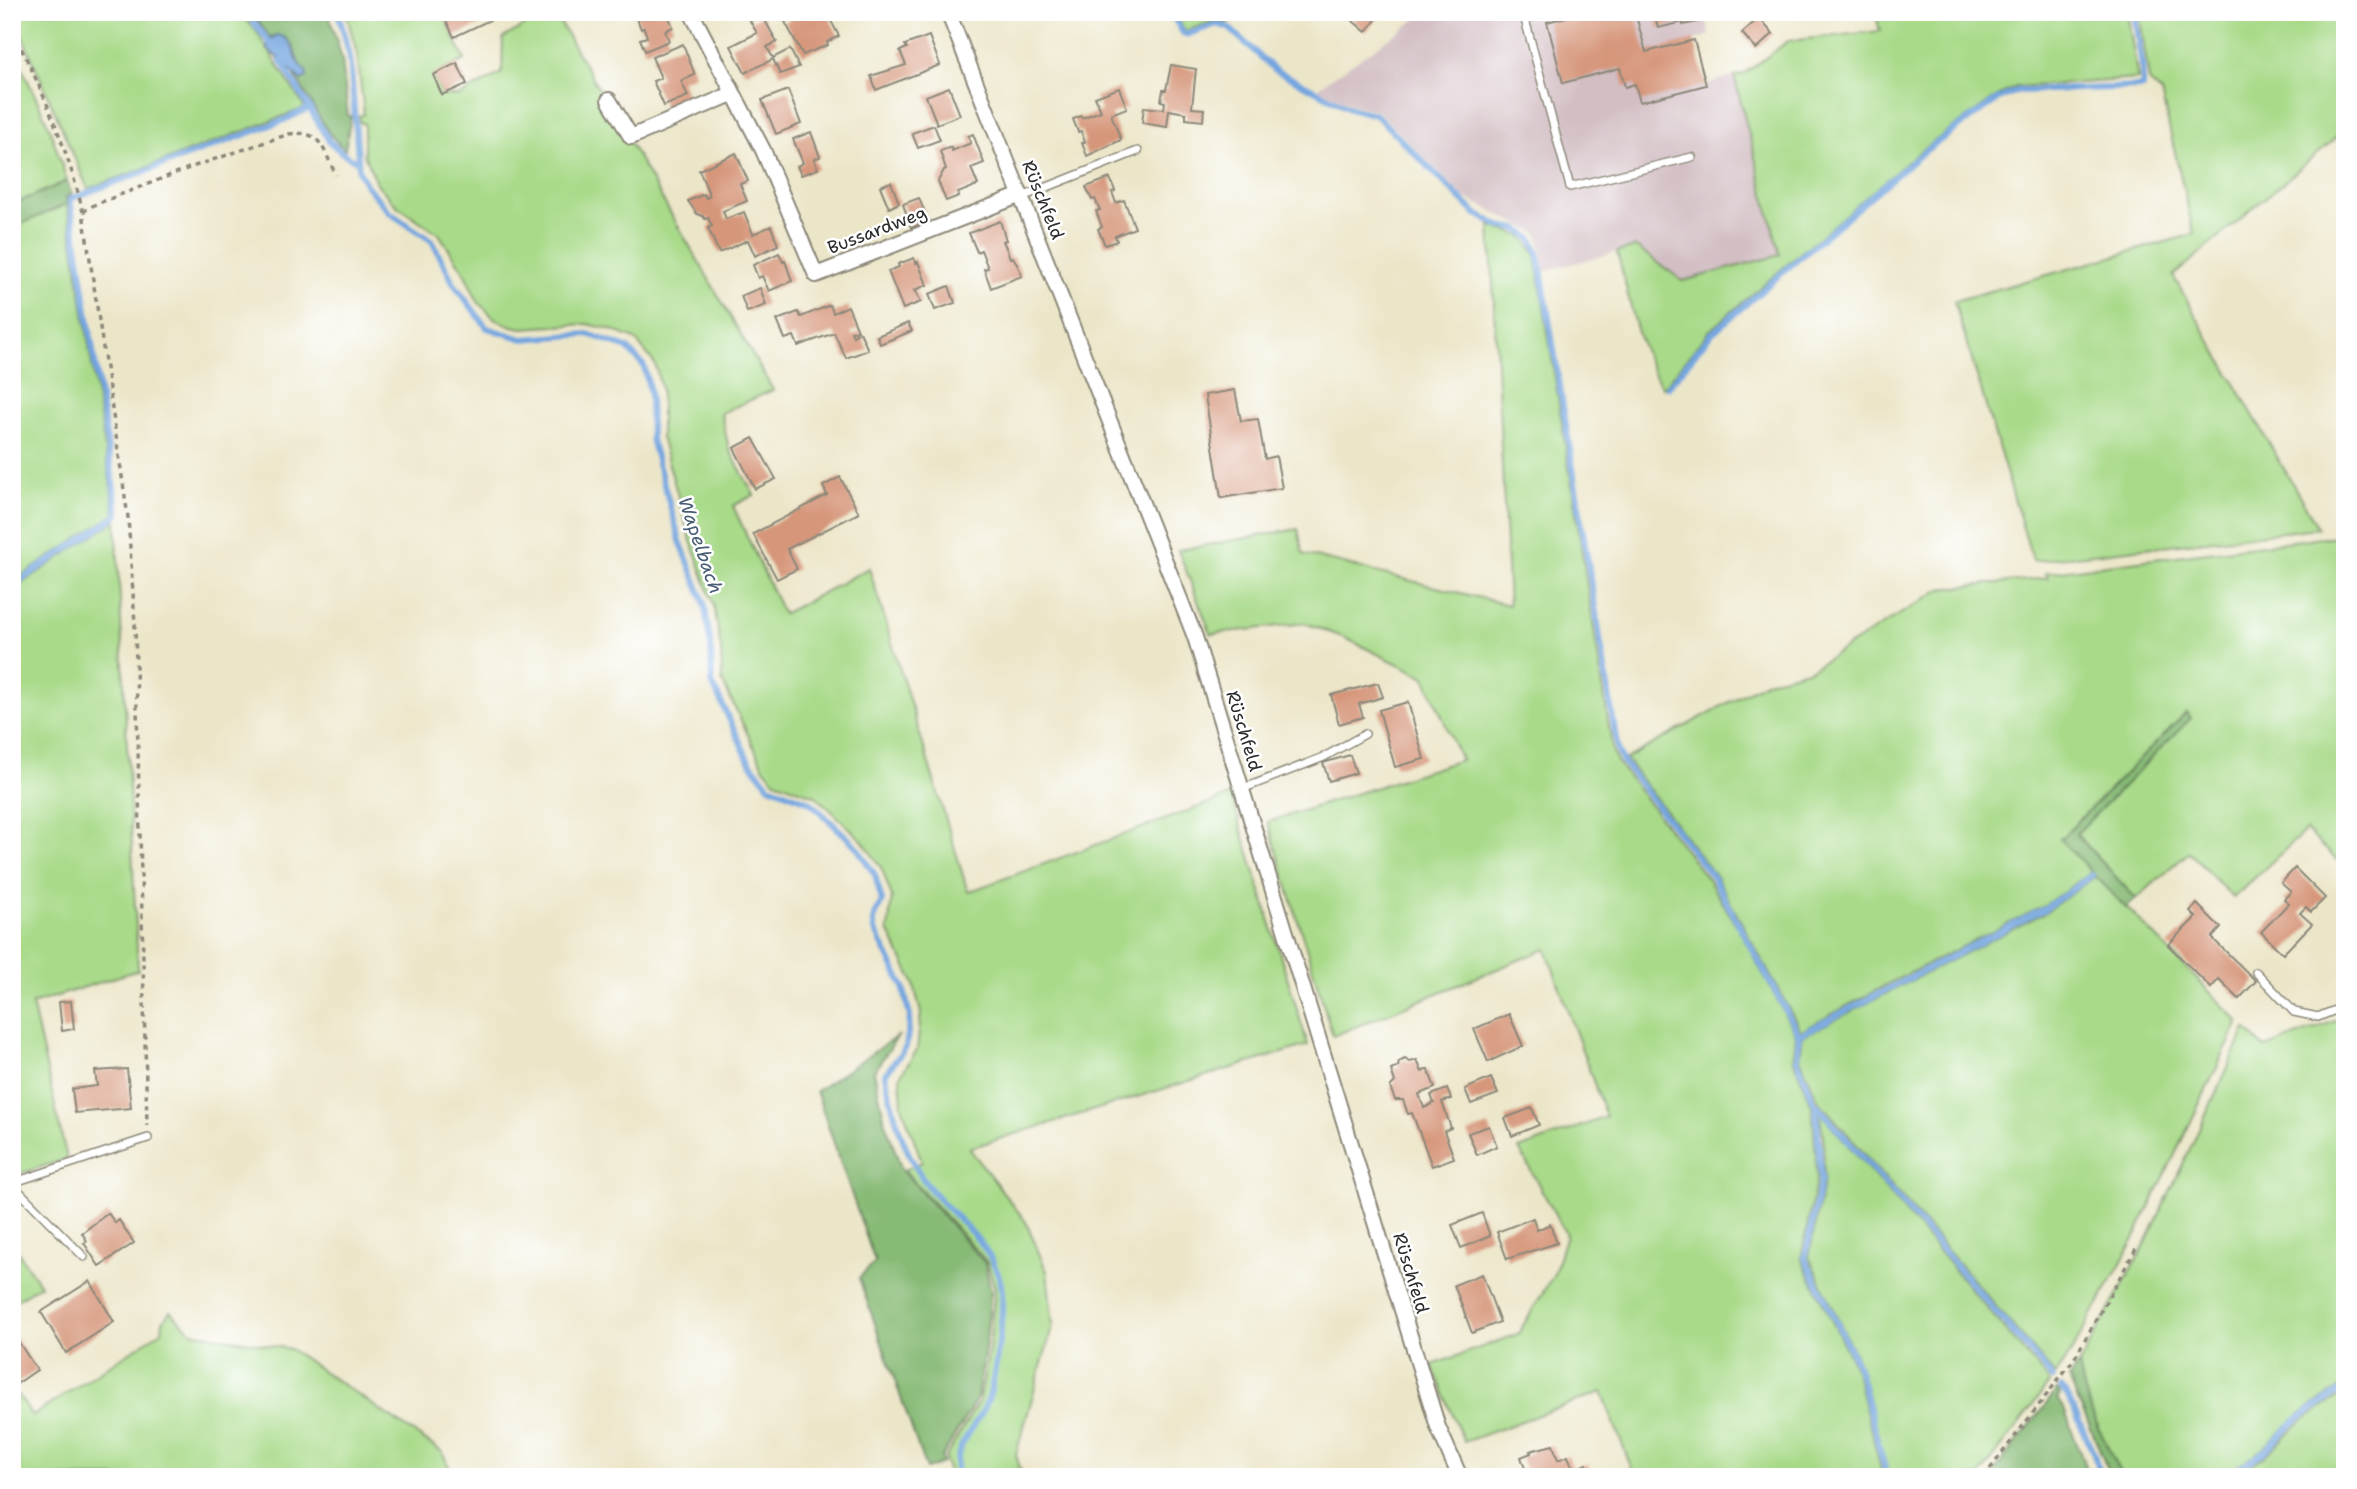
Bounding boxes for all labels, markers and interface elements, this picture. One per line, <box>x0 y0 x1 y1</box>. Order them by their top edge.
street label: Rüschfeld <box>1016 157 1070 243</box>
street label: Bussardweg <box>824 200 930 260</box>
water label: Wapelbach <box>672 493 729 597</box>
street label: Rüschfeld <box>1220 688 1268 774</box>
street label: Rüschfeld <box>1387 1230 1435 1316</box>

